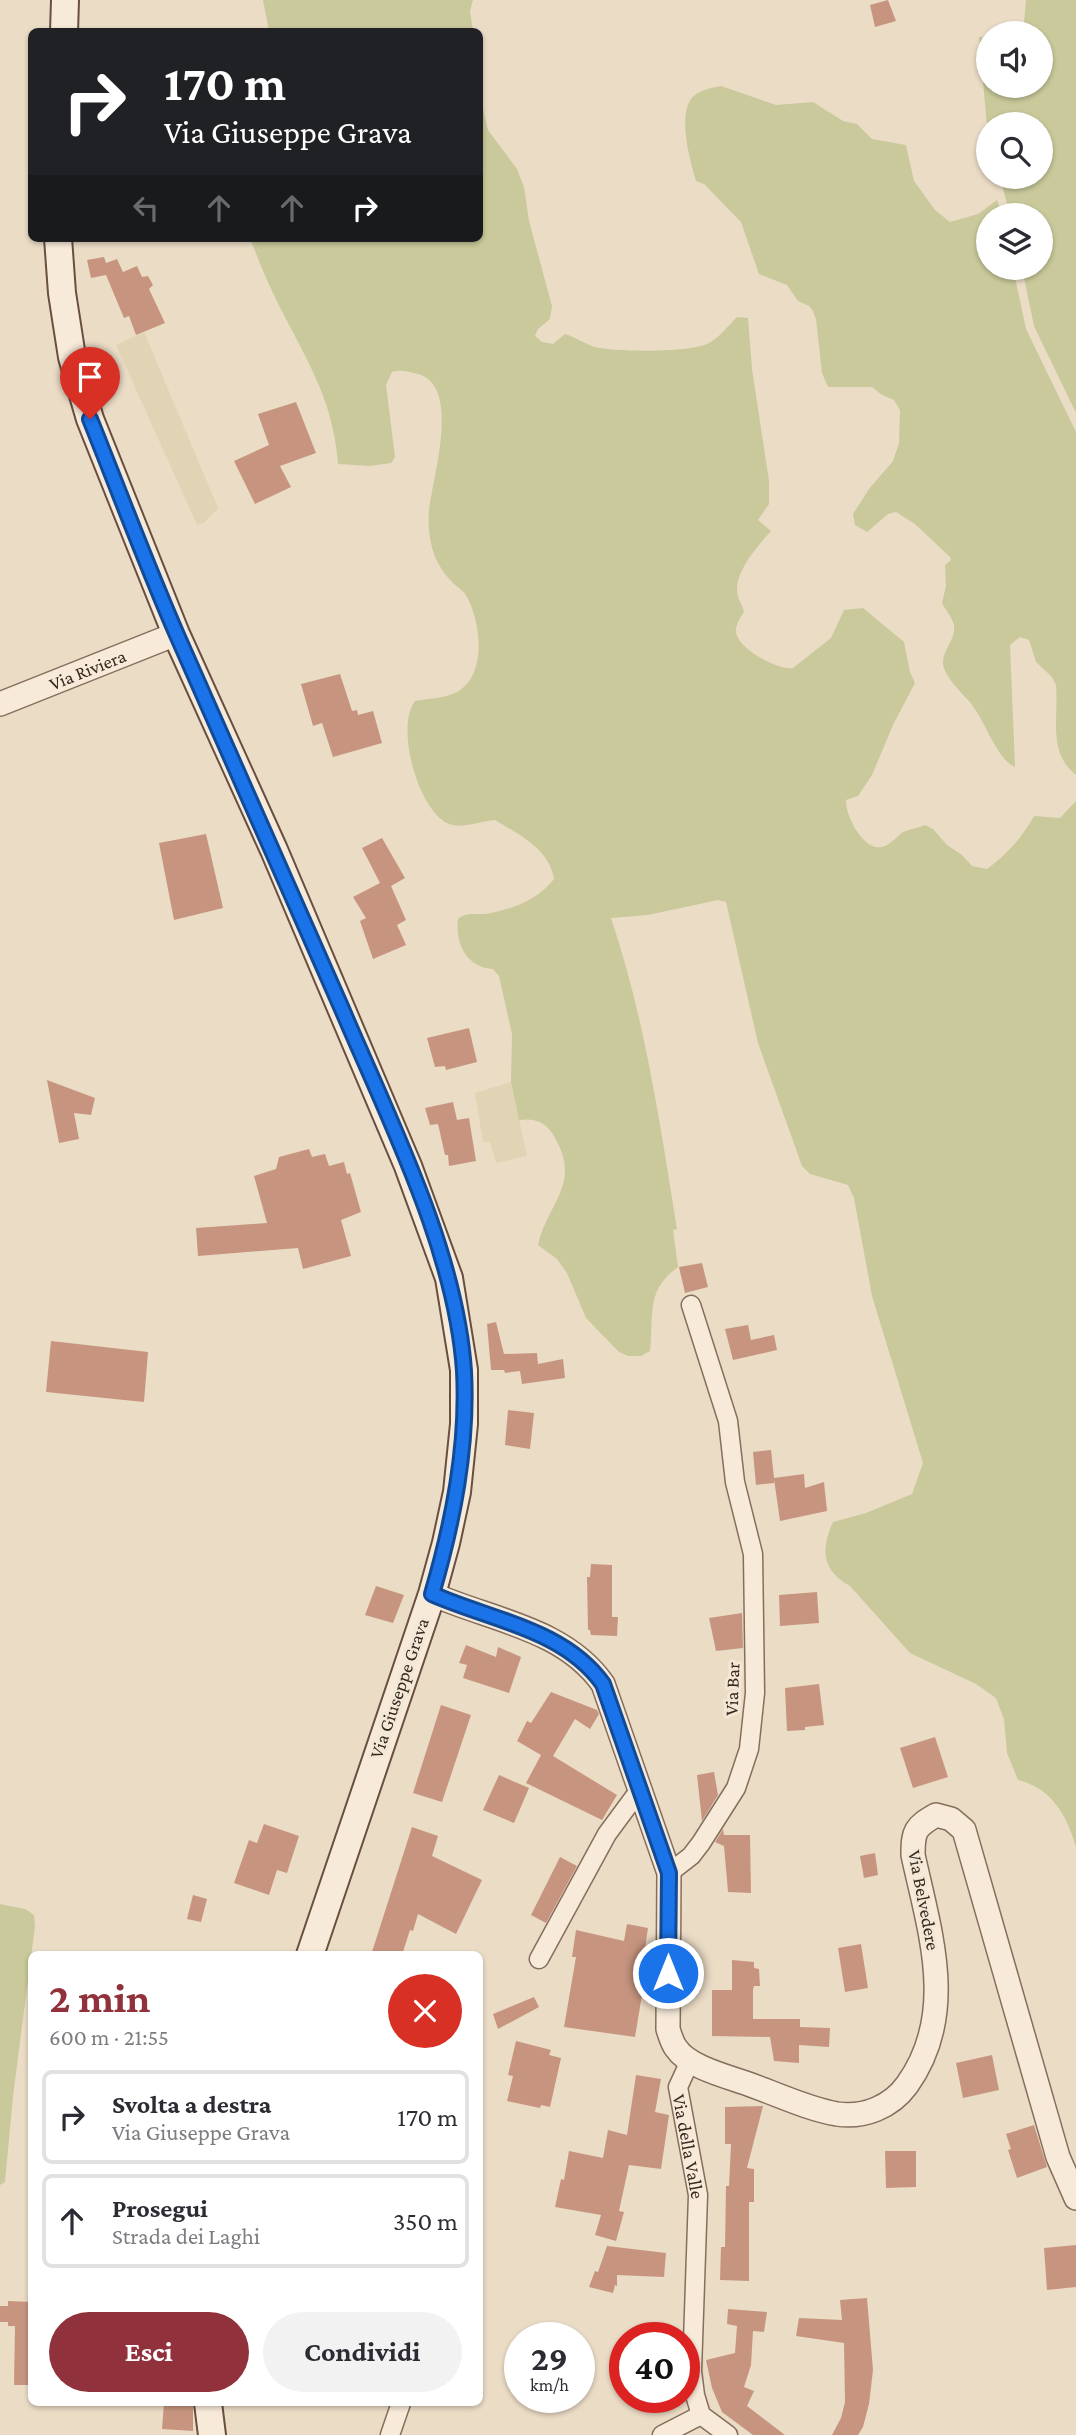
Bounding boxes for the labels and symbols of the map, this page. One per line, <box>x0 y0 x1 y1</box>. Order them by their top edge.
pin <box>60 347 120 419</box>
street label: Via Riviera <box>46 645 129 694</box>
street label: Via Giuseppe Grava <box>365 1615 433 1761</box>
street label: Via Bar <box>721 1662 743 1716</box>
street label: Via Belvedere <box>904 1848 944 1952</box>
position arrow <box>631 1936 705 2010</box>
street label: Via della Valle <box>669 2092 709 2200</box>
speed limit sign: 40 <box>609 2322 700 2413</box>

